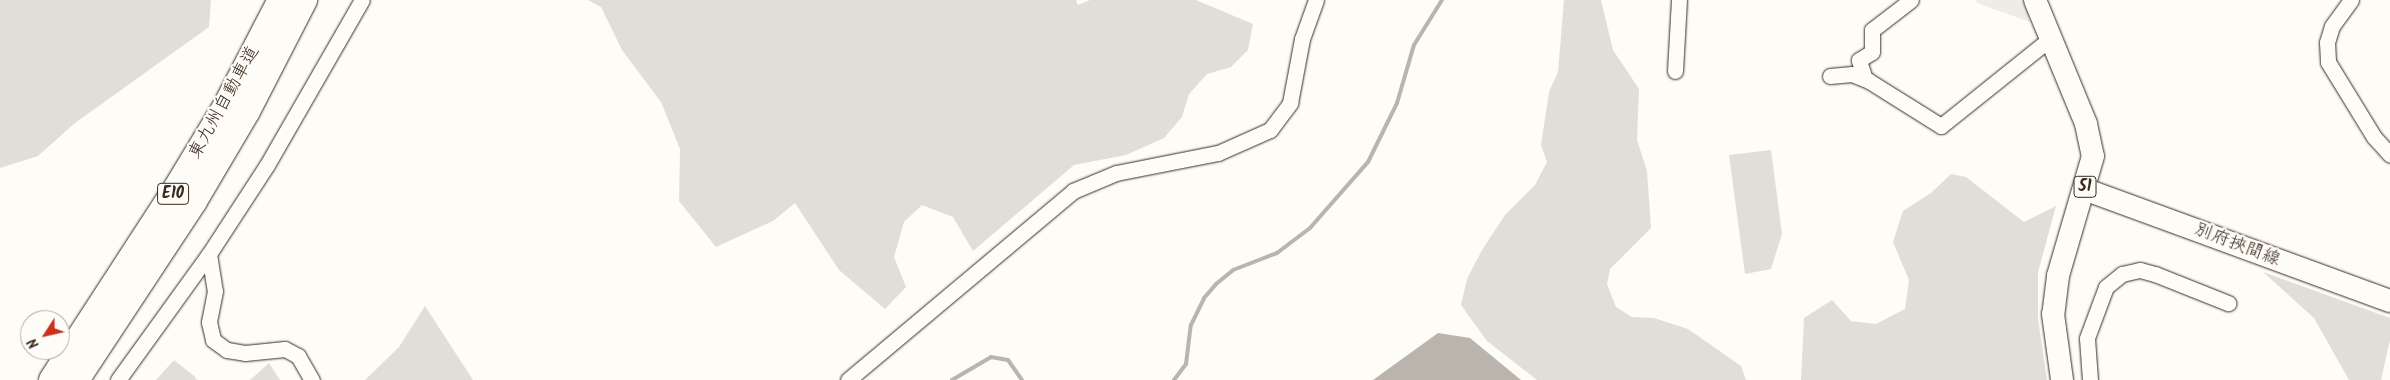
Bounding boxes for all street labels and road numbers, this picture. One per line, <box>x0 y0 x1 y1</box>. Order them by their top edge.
street label: 東九州自動車道 <box>185 43 265 163</box>
road number: 51 <box>2072 173 2098 200</box>
road number: E10 <box>157 180 189 208</box>
street label: 別府挾間線 <box>2191 220 2283 272</box>

